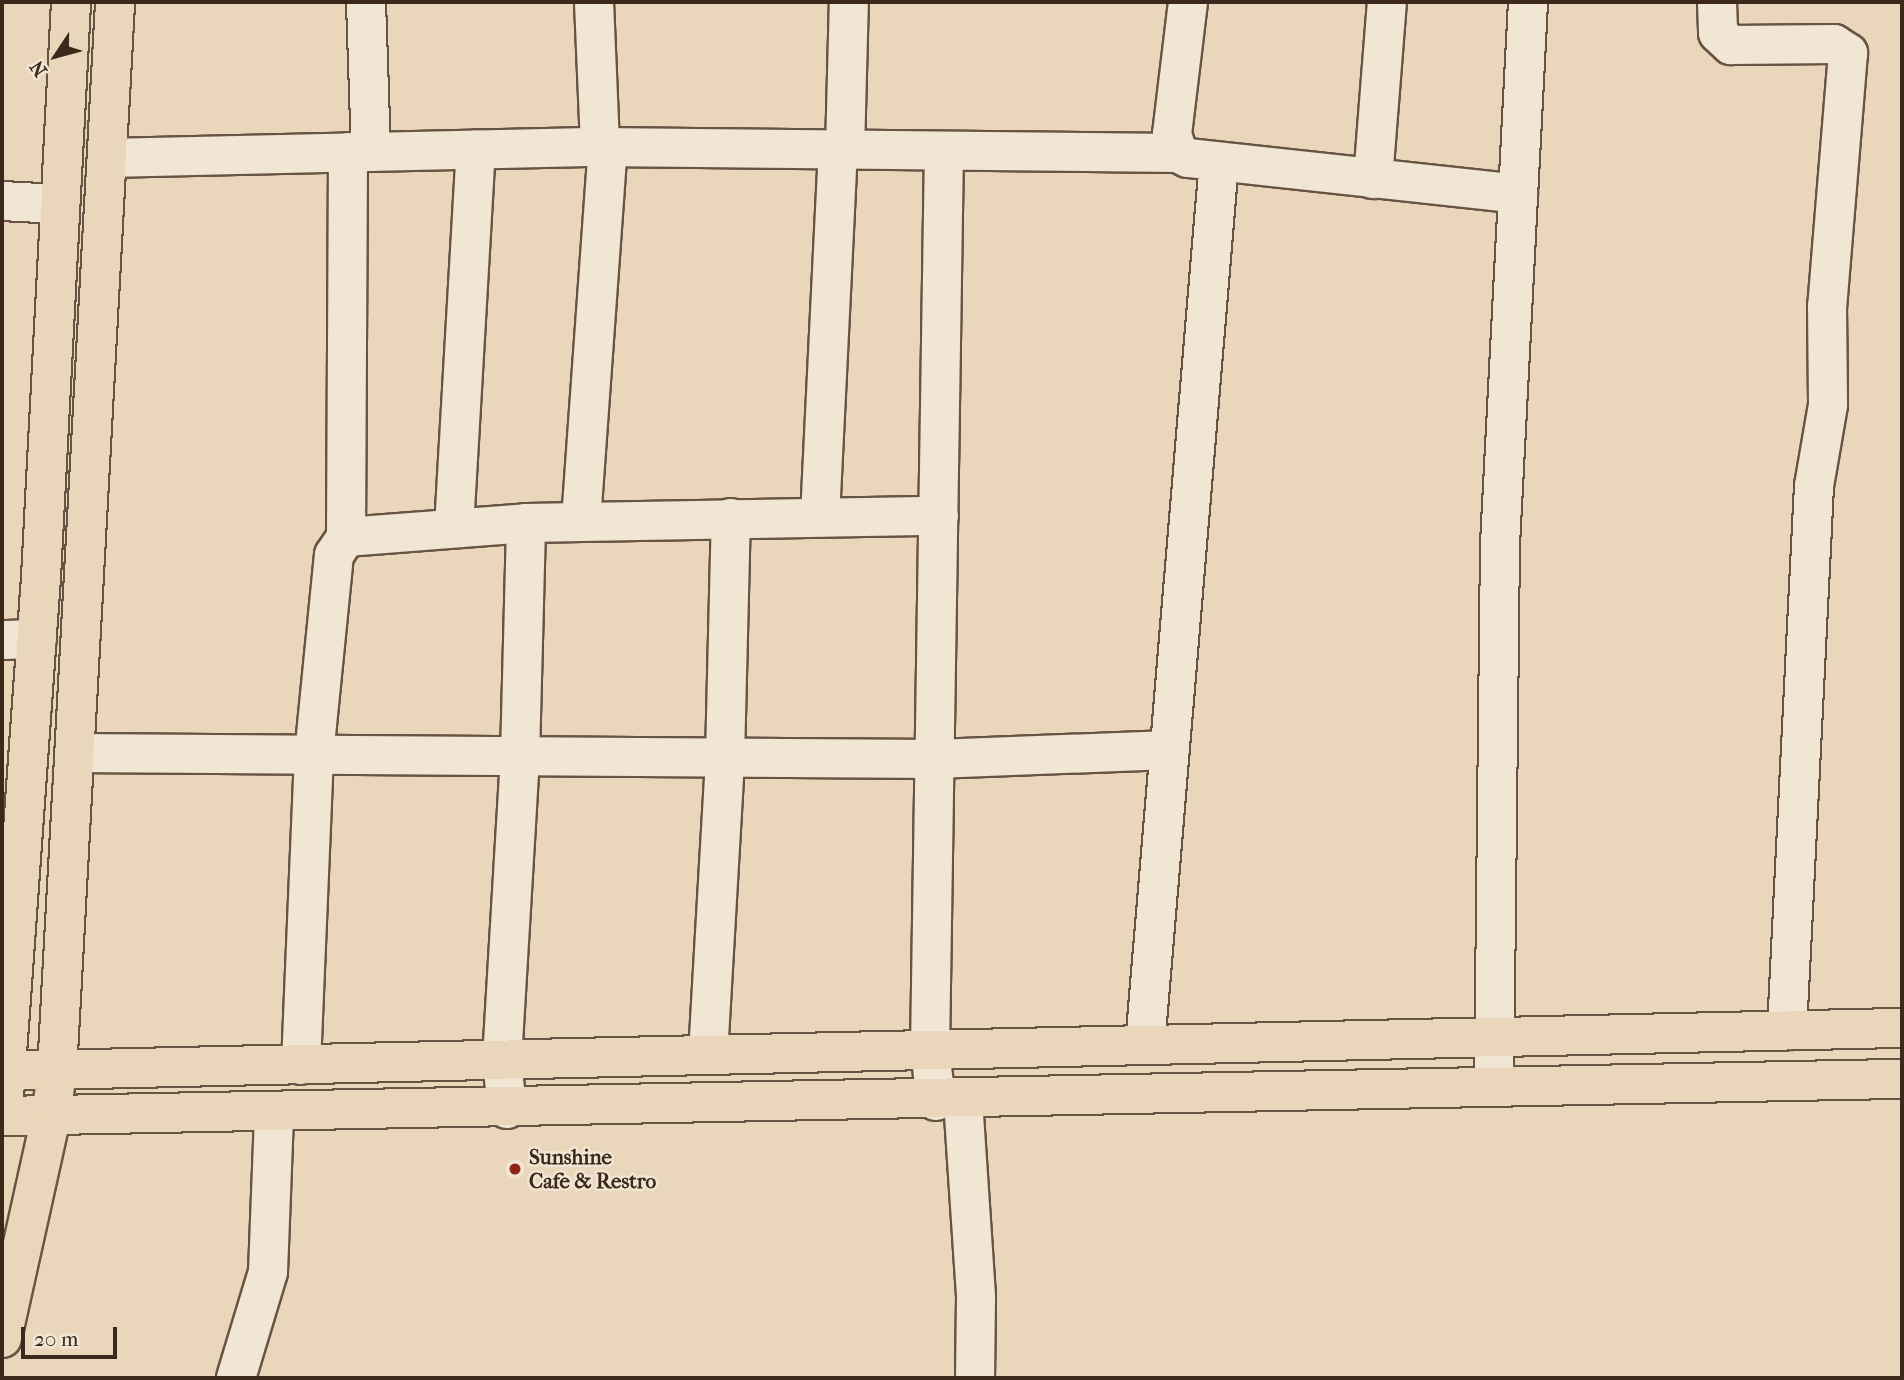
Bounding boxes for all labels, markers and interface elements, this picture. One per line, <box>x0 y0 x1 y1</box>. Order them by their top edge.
north arrow <box>21 21 91 91</box>
text: N <box>26 56 52 81</box>
place label: Sunshine Cafe & Restro <box>529 1144 656 1194</box>
marker: Sunshine Cafe & Restro <box>507 1161 523 1177</box>
scale bar <box>24 1314 121 1358</box>
text: 20 m <box>34 1327 78 1351</box>

